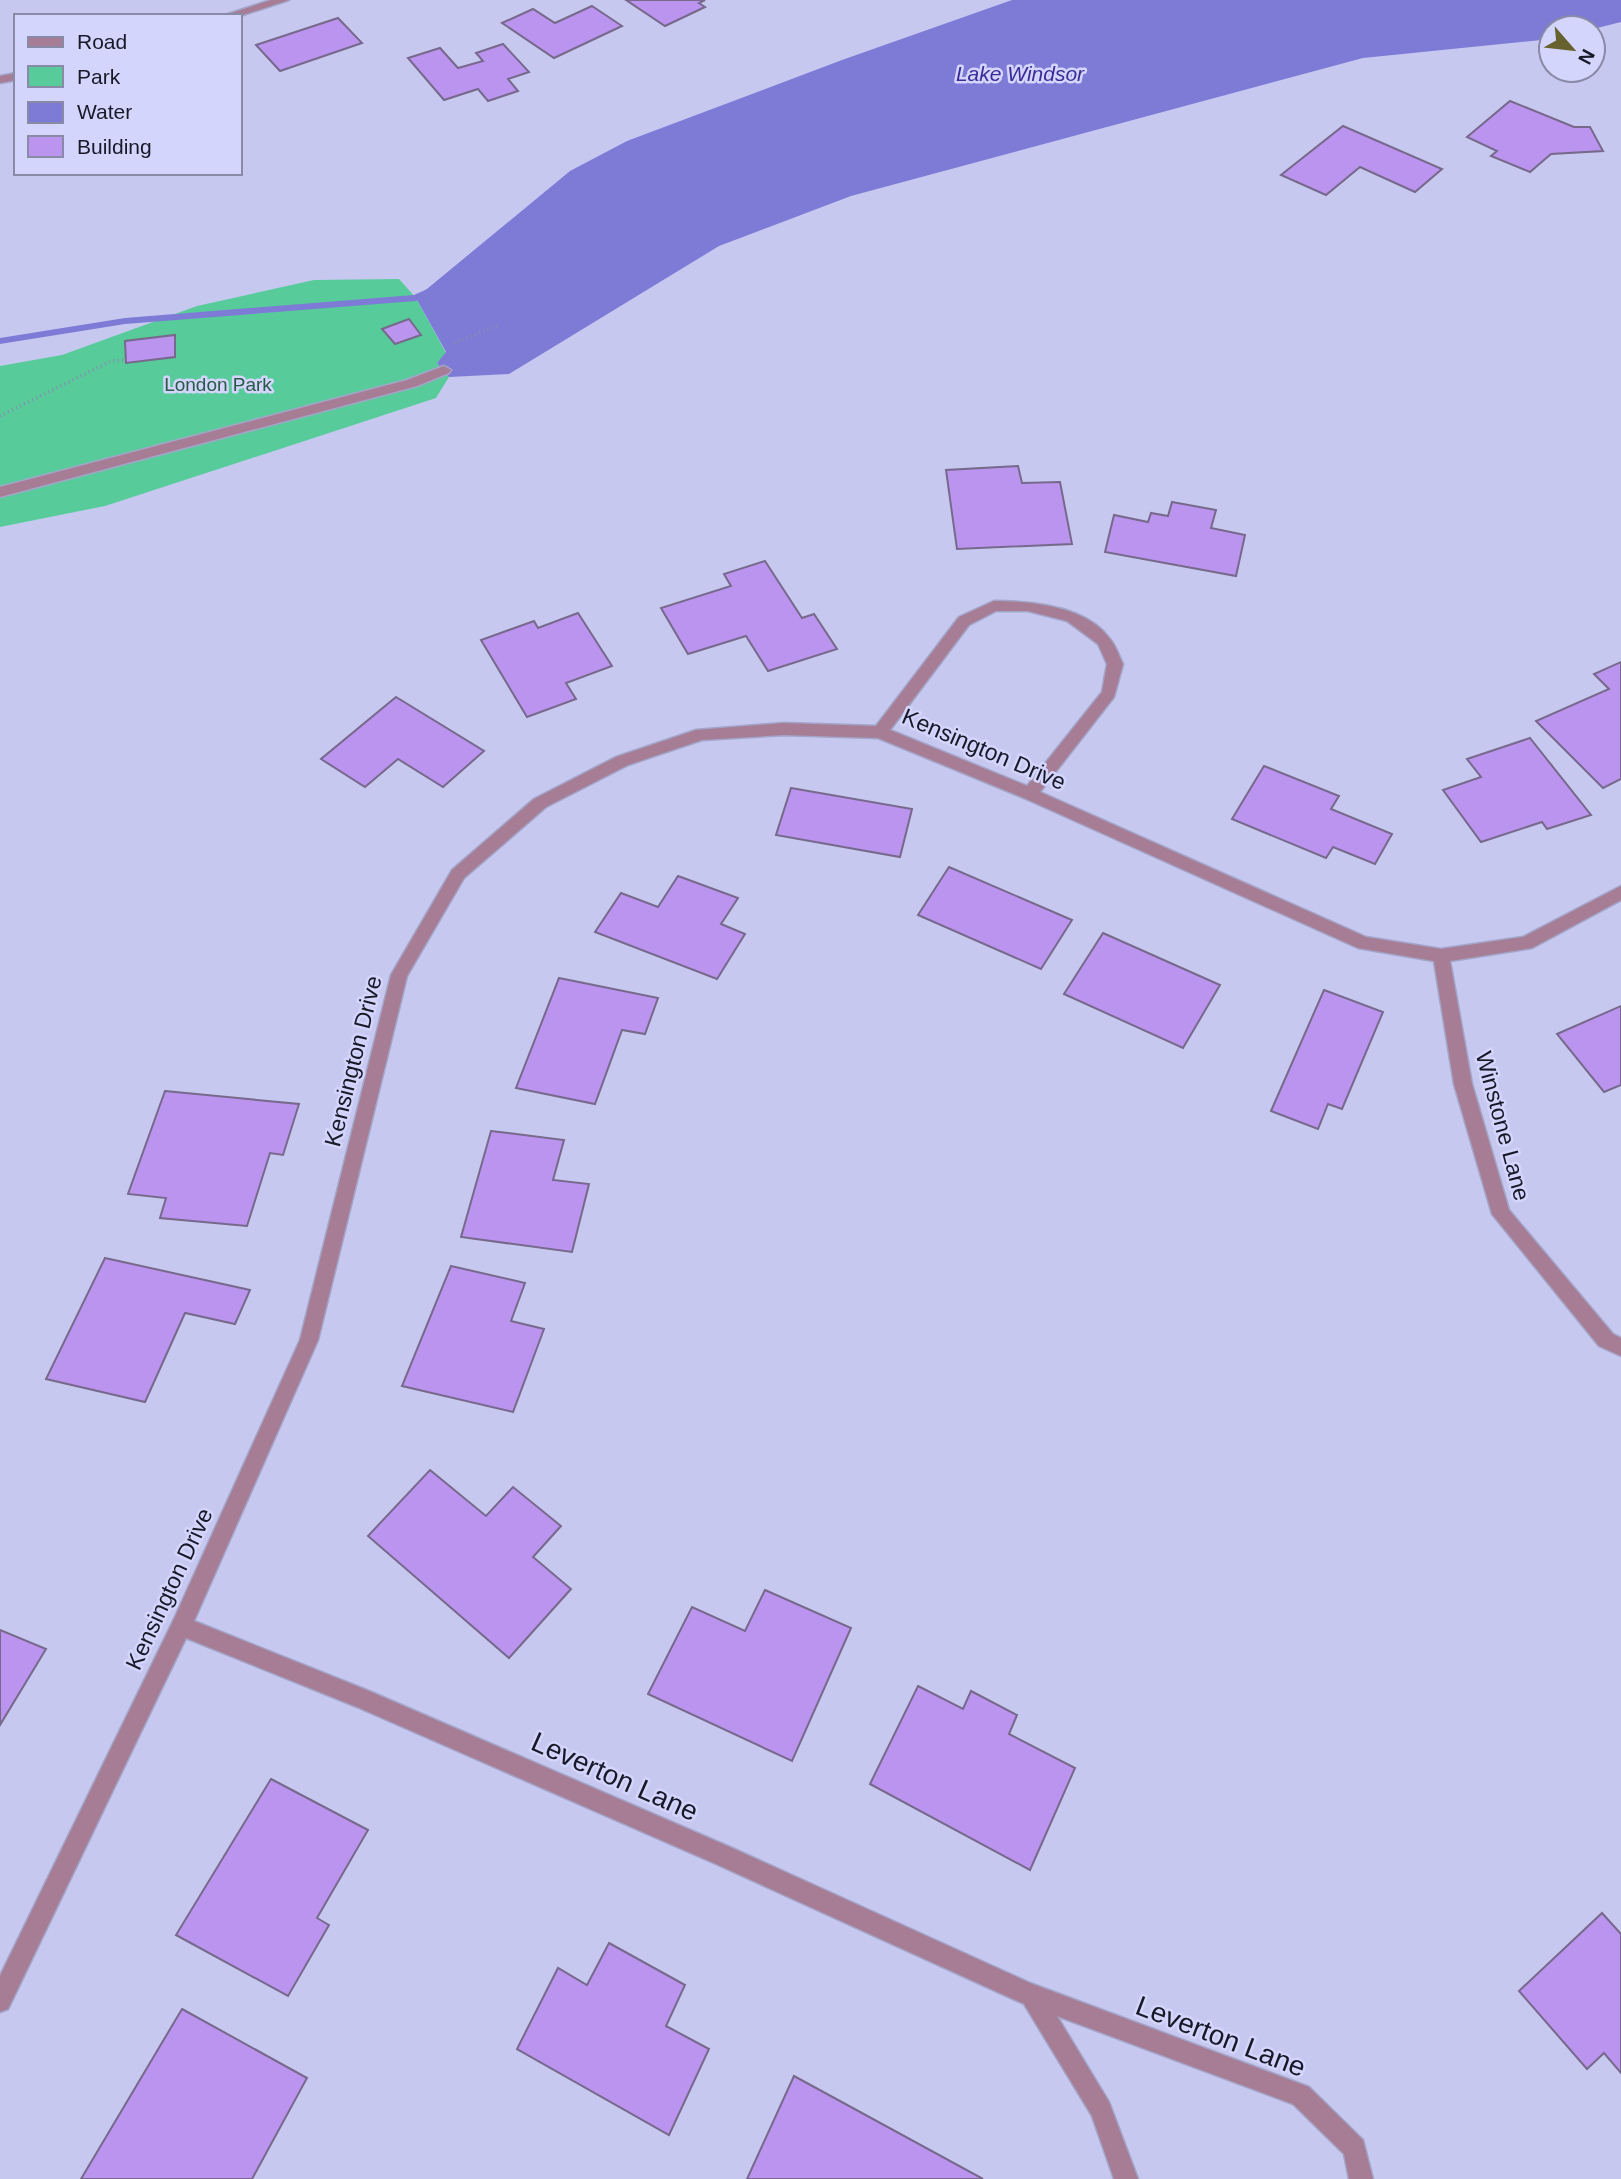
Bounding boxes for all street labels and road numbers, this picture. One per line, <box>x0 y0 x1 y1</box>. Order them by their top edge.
street label: Kensington Drive <box>898 703 1070 795</box>
street label: Kensington Drive <box>319 973 387 1149</box>
street label: Winstone Lane <box>1471 1049 1535 1203</box>
street label: Kensington Drive <box>120 1504 218 1674</box>
street label: Leverton Lane <box>527 1726 703 1827</box>
street label: Leverton Lane <box>1132 1990 1310 2083</box>

